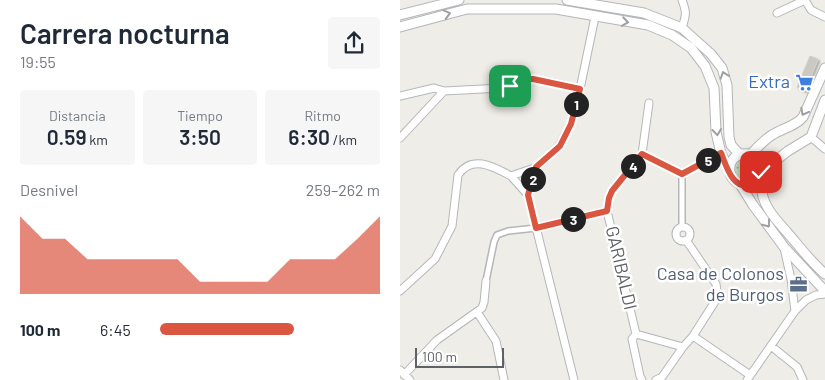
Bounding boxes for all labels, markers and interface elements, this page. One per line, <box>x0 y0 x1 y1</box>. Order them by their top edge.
one-way arrow <box>443 10 451 20</box>
text: Carrera nocturna <box>20 16 230 50</box>
one-way arrow <box>621 16 630 26</box>
button: share <box>328 17 380 69</box>
text: 19:55 <box>20 52 56 71</box>
pin <box>489 65 531 107</box>
place label: Extra <box>748 70 790 92</box>
one-way arrow <box>720 71 730 80</box>
icon: arrive <box>496 72 524 100</box>
supermarket icon: Extra <box>794 72 814 92</box>
pin: 1 <box>564 92 588 116</box>
text: 1 <box>574 96 579 113</box>
text: Distancia <box>49 107 106 124</box>
text: Tiempo <box>177 107 223 124</box>
text: Ritmo <box>304 107 341 124</box>
one-way arrow <box>800 107 810 116</box>
text: 0.59 <box>47 124 87 149</box>
text: 3:50 <box>179 124 221 149</box>
text: 6:30 <box>288 124 330 149</box>
one-way arrow <box>711 128 722 136</box>
text: km <box>87 131 108 148</box>
text: /km <box>330 131 357 148</box>
pin: 5 <box>696 148 720 172</box>
pin <box>740 151 782 193</box>
text: 5 <box>705 152 712 169</box>
pin: 4 <box>620 154 646 178</box>
text: 4 <box>629 158 638 175</box>
icon: check <box>747 158 775 186</box>
pin: 2 <box>520 166 546 192</box>
text: 2 <box>530 171 537 188</box>
text: Desnivel <box>20 180 78 199</box>
text: 259–262 m <box>306 180 380 199</box>
pin: 3 <box>560 206 586 232</box>
text: 3 <box>570 211 577 228</box>
one-way arrow <box>761 218 770 228</box>
street label: GARIBALDI <box>602 224 642 312</box>
place label: Casa de Colonos de Burgos <box>657 262 784 305</box>
office icon: Casa de Colonos de Burgos <box>788 274 808 294</box>
text: 100 m <box>20 320 60 339</box>
text: 6:45 <box>100 320 131 339</box>
scale bar <box>415 345 504 368</box>
text: 100 m <box>422 348 457 365</box>

